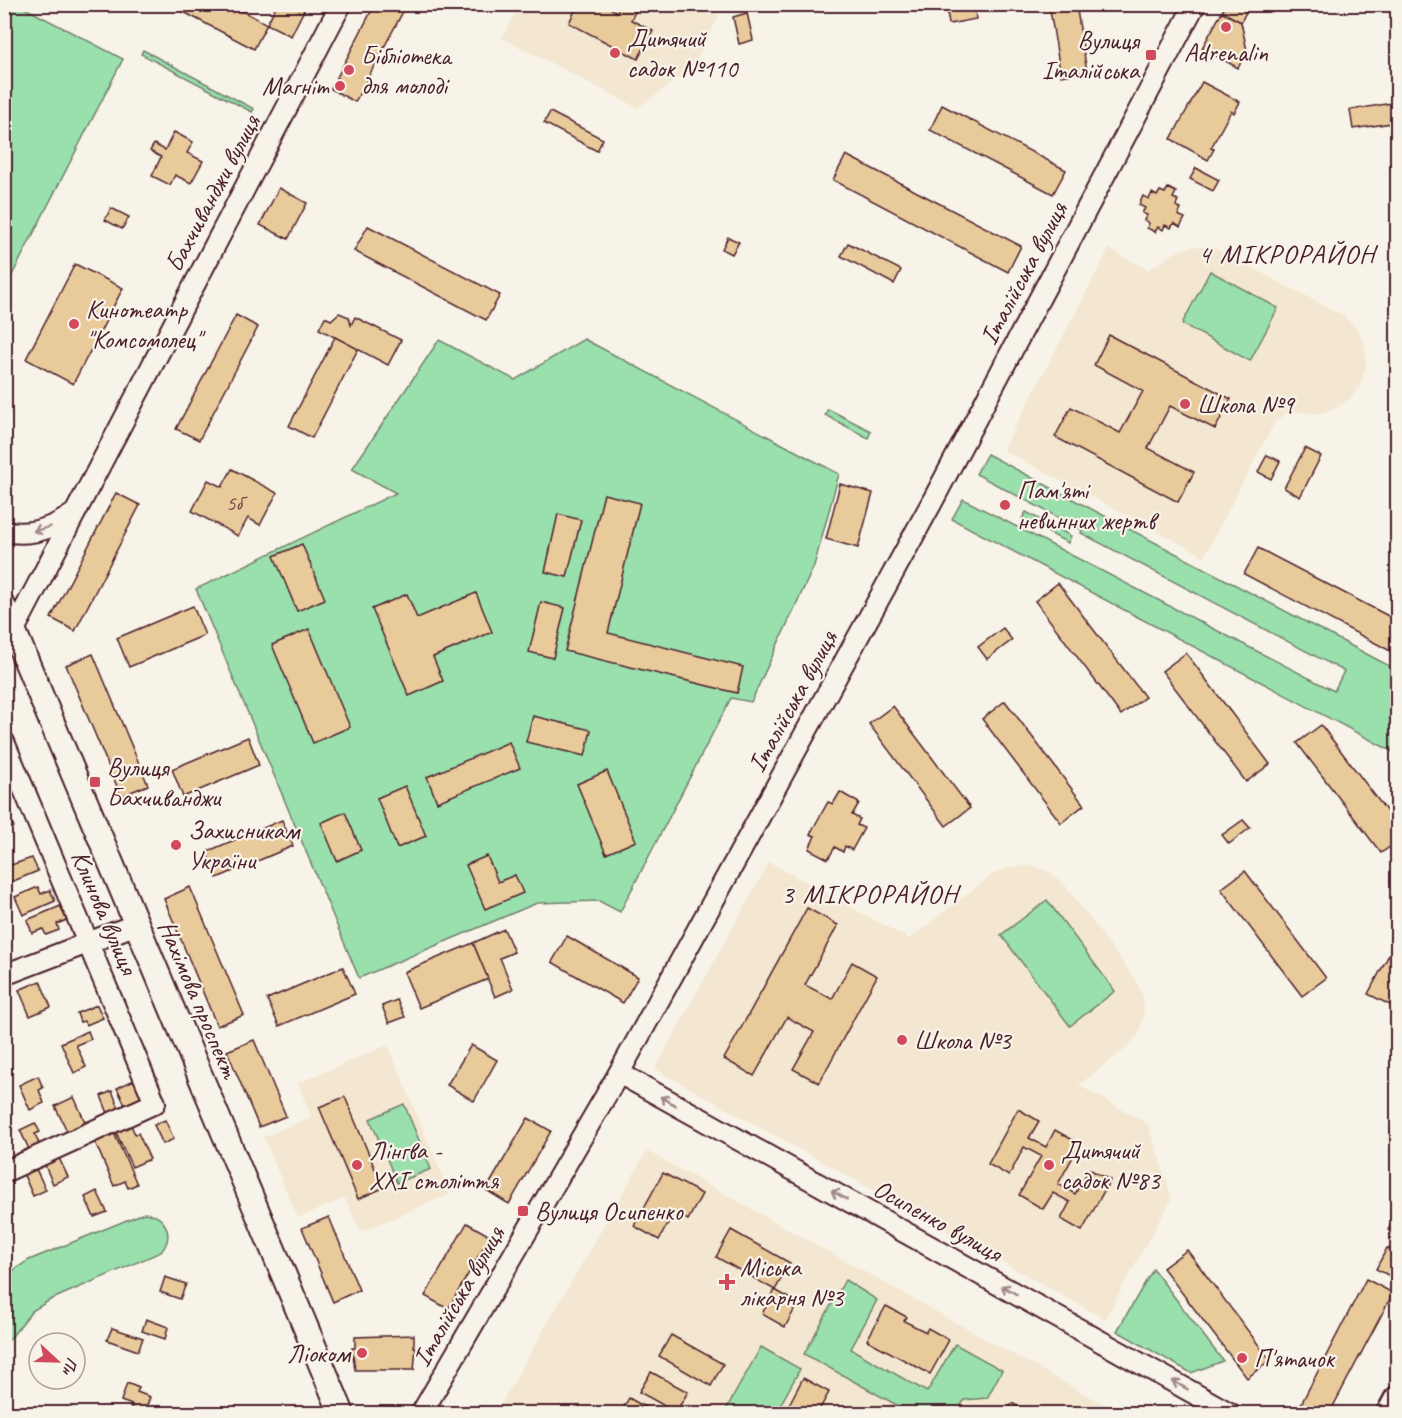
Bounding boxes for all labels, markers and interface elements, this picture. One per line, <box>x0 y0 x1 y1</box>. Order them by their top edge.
marker: Adrenalin <box>1219 20 1233 34</box>
place label: Дитячий садок №110 <box>627 22 740 85</box>
place label: Вулиця Італійська <box>1042 24 1141 87</box>
place label: Adrenalin <box>1184 36 1268 69</box>
place label: Бібліотека для молоді <box>361 39 453 102</box>
marker: Дитячий садок №110 <box>608 46 622 60</box>
marker: Вулиця Італійська <box>1144 48 1158 62</box>
marker: Бібліотека для молоді <box>342 63 356 77</box>
place label: Магніт <box>262 70 330 103</box>
marker: Магніт <box>333 79 347 93</box>
street label: Бахчиванджи вулиця <box>157 108 268 278</box>
street label: Італійська вулиця <box>972 195 1076 350</box>
district label: 4 МІКРОРАЙОН <box>1198 237 1379 271</box>
place label: Кинотеатр "Комсомолец" <box>86 293 206 356</box>
marker: Кинотеатр "Комсомолец" <box>67 317 81 331</box>
place label: Школа №9 <box>1197 388 1296 421</box>
marker: Школа №9 <box>1178 397 1192 411</box>
place label: Пам'яті невинних жертв <box>1017 474 1160 537</box>
house number: 5б <box>226 489 249 517</box>
marker: Пам'яті невинних жертв <box>998 498 1012 512</box>
one-way arrow <box>32 524 51 536</box>
street label: Італійська вулиця <box>740 623 846 778</box>
place label: Вулиця Бахчиванджи <box>107 751 222 814</box>
marker: Вулиця Бахчиванджи <box>88 775 102 789</box>
place label: Захисникам України <box>188 814 301 877</box>
marker: Захисникам України <box>169 838 183 852</box>
street label: Клинова вулиця <box>64 845 146 981</box>
district label: 3 МІКРОРАЙОН <box>781 877 962 911</box>
street label: Нахімова проспект <box>150 915 247 1085</box>
place label: Школа №3 <box>914 1024 1013 1057</box>
marker: Школа №3 <box>895 1033 909 1047</box>
one-way arrow <box>660 1094 677 1106</box>
place label: Лінгва - XXI століття <box>369 1134 500 1197</box>
place label: Дитячий садок №83 <box>1061 1134 1162 1197</box>
marker: Лінгва - XXI століття <box>350 1158 364 1172</box>
marker: Дитячий садок №83 <box>1042 1158 1056 1172</box>
street label: Осипенко вулиця <box>868 1172 1010 1270</box>
one-way arrow <box>831 1189 848 1201</box>
place label: Вулиця Осипенко <box>535 1195 685 1228</box>
marker: Вулиця Осипенко <box>516 1204 530 1218</box>
street label: Італійська вулиця <box>405 1219 513 1372</box>
place label: Міська лікарня №3 <box>740 1251 845 1314</box>
marker: Міська лікарня №3 <box>718 1273 736 1291</box>
one-way arrow <box>1001 1284 1018 1296</box>
north arrow <box>27 1331 87 1391</box>
place label: Ліоком <box>287 1337 352 1370</box>
place label: П'ятачок <box>1254 1342 1336 1375</box>
marker: Ліоком <box>355 1346 369 1360</box>
marker: П'ятачок <box>1235 1351 1249 1365</box>
text: Пн <box>57 1355 82 1379</box>
one-way arrow <box>1171 1379 1189 1390</box>

